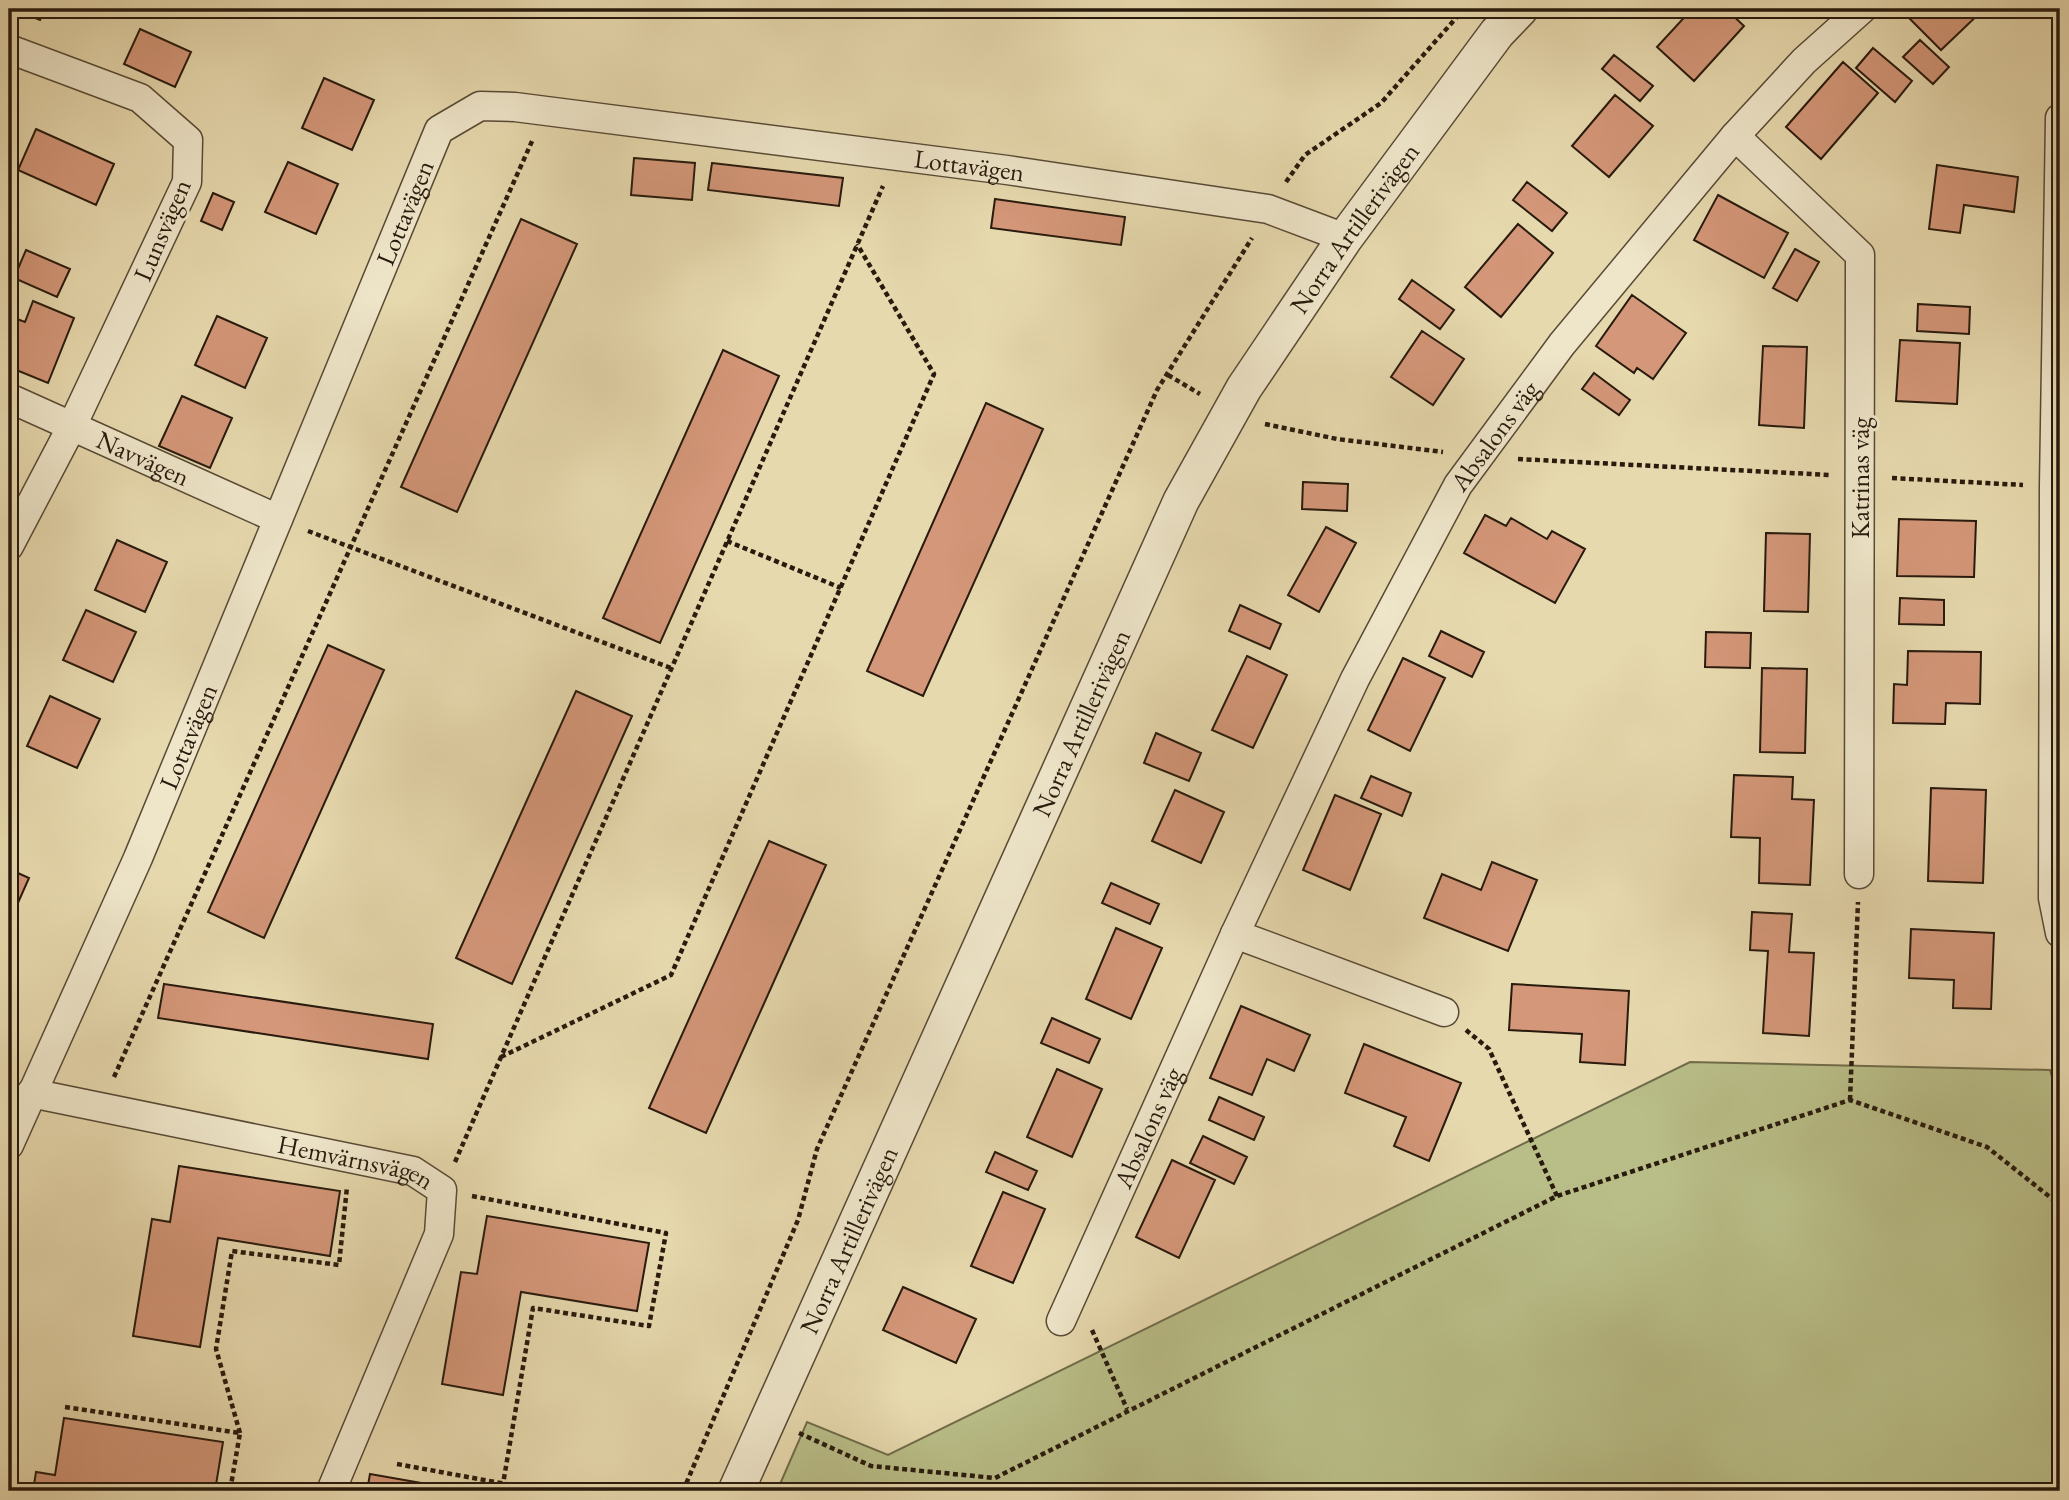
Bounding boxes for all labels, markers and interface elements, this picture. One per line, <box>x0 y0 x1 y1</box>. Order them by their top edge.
street label: Norra Artillerivägen <box>1282 136 1427 320</box>
street label: Lottavägen <box>912 141 1027 189</box>
street label: Lottavägen <box>368 155 442 270</box>
street label: Lunsvägen <box>125 174 199 286</box>
street label: Absalons väg <box>1442 373 1547 499</box>
street label: Katrinas väg <box>1843 416 1877 539</box>
street label: Navvägen <box>91 423 195 494</box>
street label: Norra Artillerivägen <box>1024 624 1138 822</box>
street label: Lottavägen <box>151 679 225 794</box>
street label: Absalons väg <box>1106 1061 1190 1195</box>
street label: Hemvärnsvägen <box>275 1127 441 1197</box>
street label: Norra Artillerivägen <box>792 1141 906 1339</box>

